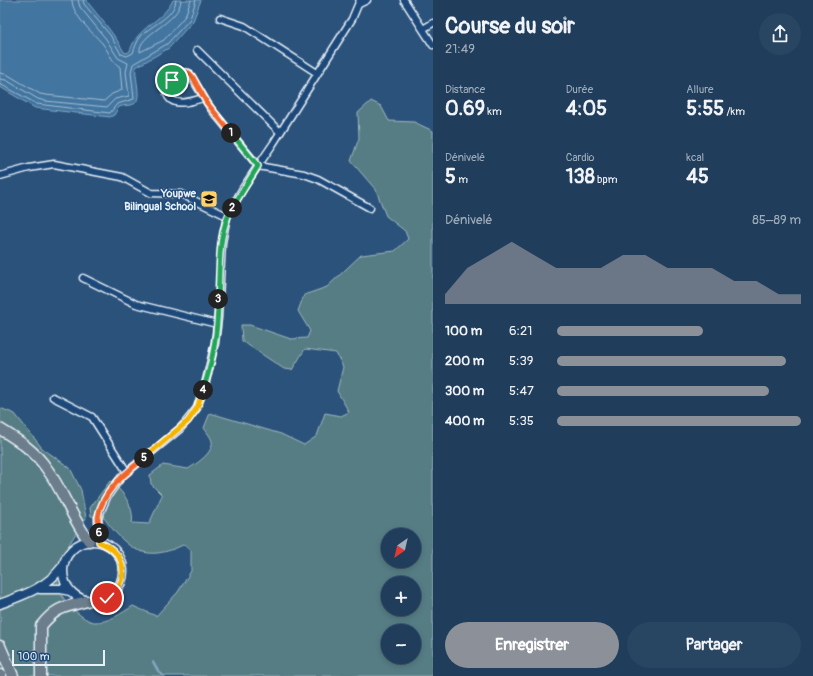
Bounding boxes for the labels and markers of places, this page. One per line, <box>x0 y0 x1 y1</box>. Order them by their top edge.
pin <box>155 63 189 97</box>
pin: 1 <box>221 123 241 143</box>
place label: Youpwe Bilingual School <box>124 187 197 213</box>
school or university icon: Youpwe Bilingual School <box>199 189 219 209</box>
pin: 2 <box>222 198 242 218</box>
pin: 3 <box>208 289 228 309</box>
pin: 4 <box>193 380 213 400</box>
pin: 5 <box>134 448 154 468</box>
pin: 6 <box>89 523 109 543</box>
pin <box>90 581 124 615</box>

